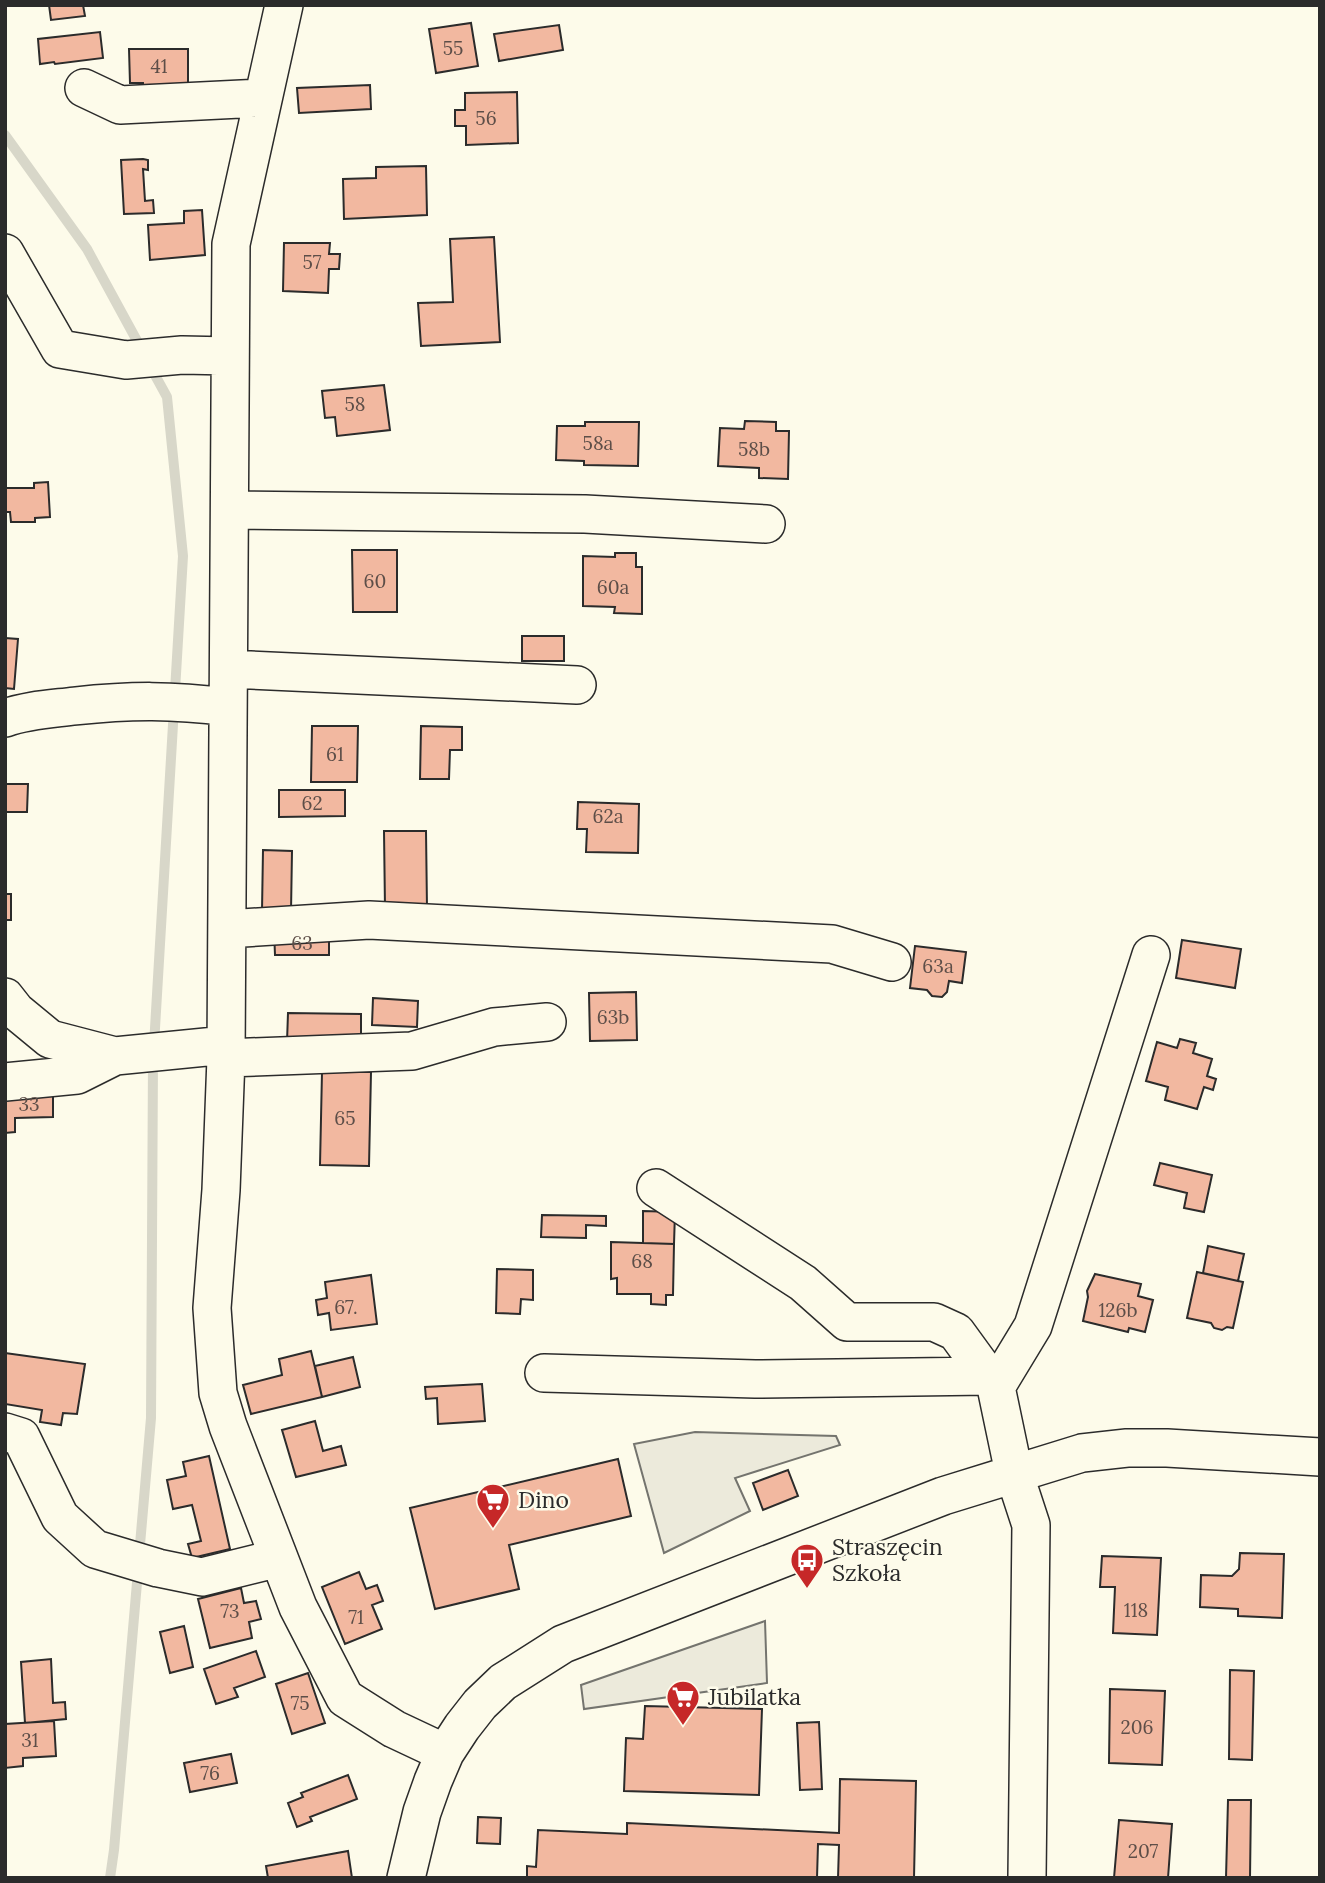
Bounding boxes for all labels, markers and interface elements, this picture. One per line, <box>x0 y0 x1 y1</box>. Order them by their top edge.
house number: 55 <box>443 36 463 60</box>
house number: 41 <box>150 54 168 78</box>
house number: 56 <box>475 106 497 130</box>
house number: 57 <box>302 250 322 274</box>
house number: 58 <box>344 392 366 416</box>
house number: 58a <box>583 431 614 455</box>
house number: 58b <box>738 437 770 461</box>
house number: 60 <box>364 569 386 593</box>
house number: 60a <box>597 575 629 599</box>
house number: 61 <box>326 742 344 766</box>
house number: 62 <box>301 791 323 815</box>
house number: 62a <box>593 804 624 828</box>
house number: 63 <box>291 931 313 955</box>
house number: 63a <box>922 954 954 978</box>
house number: 63b <box>597 1005 629 1029</box>
house number: 33 <box>18 1092 40 1116</box>
house number: 65 <box>334 1106 356 1130</box>
house number: 68 <box>631 1249 653 1273</box>
house number: 67. <box>334 1295 358 1319</box>
house number: 126b <box>1098 1298 1138 1322</box>
supermarket icon: Dino <box>474 1481 512 1530</box>
place label: Dino <box>518 1485 569 1514</box>
place label: Straszęcin Szkoła <box>832 1532 943 1587</box>
bus stop icon: Straszęcin Szkoła <box>788 1541 826 1590</box>
house number: 118 <box>1124 1598 1148 1622</box>
house number: 73 <box>220 1599 240 1623</box>
house number: 71 <box>348 1605 364 1629</box>
supermarket icon: Jubilatka <box>664 1678 702 1727</box>
place label: Jubilatka <box>707 1682 801 1711</box>
house number: 75 <box>290 1691 310 1715</box>
house number: 206 <box>1121 1715 1154 1739</box>
house number: 31 <box>21 1728 39 1752</box>
house number: 76 <box>200 1761 220 1785</box>
house number: 207 <box>1128 1839 1158 1863</box>

